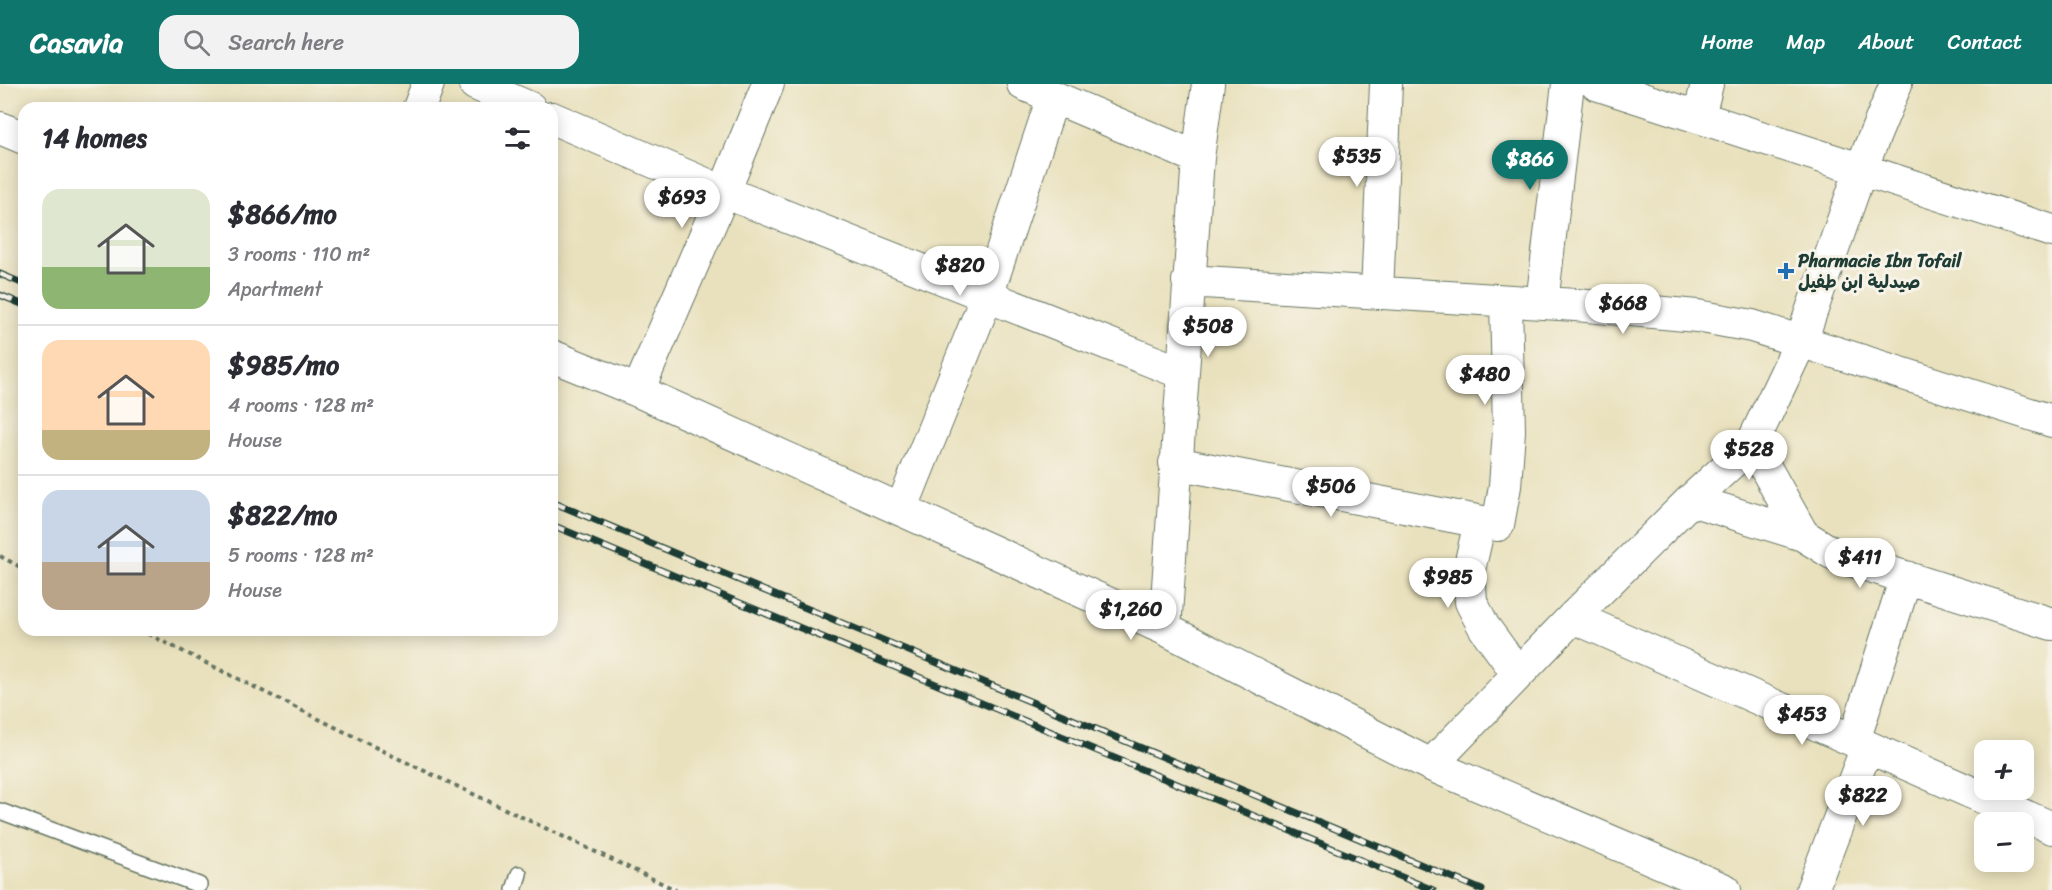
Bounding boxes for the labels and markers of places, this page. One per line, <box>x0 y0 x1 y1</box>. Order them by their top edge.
pin: $535 <box>1321 137 1393 188</box>
pin: $866 <box>1494 140 1566 191</box>
pin: $693 <box>646 178 718 229</box>
place label: Pharmacie Ibn Tofail صيدلية ابن طفيل <box>1798 245 1962 298</box>
pin: $820 <box>924 246 996 297</box>
marker: Pharmacie Ibn Tofail صيدلية ابن طفيل <box>1779 264 1793 278</box>
pin: $668 <box>1587 284 1659 335</box>
pin: $508 <box>1172 307 1244 358</box>
pin: $480 <box>1449 355 1521 406</box>
pin: $528 <box>1713 430 1785 481</box>
pin: $506 <box>1295 467 1367 518</box>
pin: $411 <box>1824 538 1896 589</box>
pin: $985 <box>1412 558 1484 609</box>
pin: $1,260 <box>1082 590 1180 641</box>
pin: $453 <box>1766 695 1838 746</box>
pin: $822 <box>1827 776 1899 827</box>

